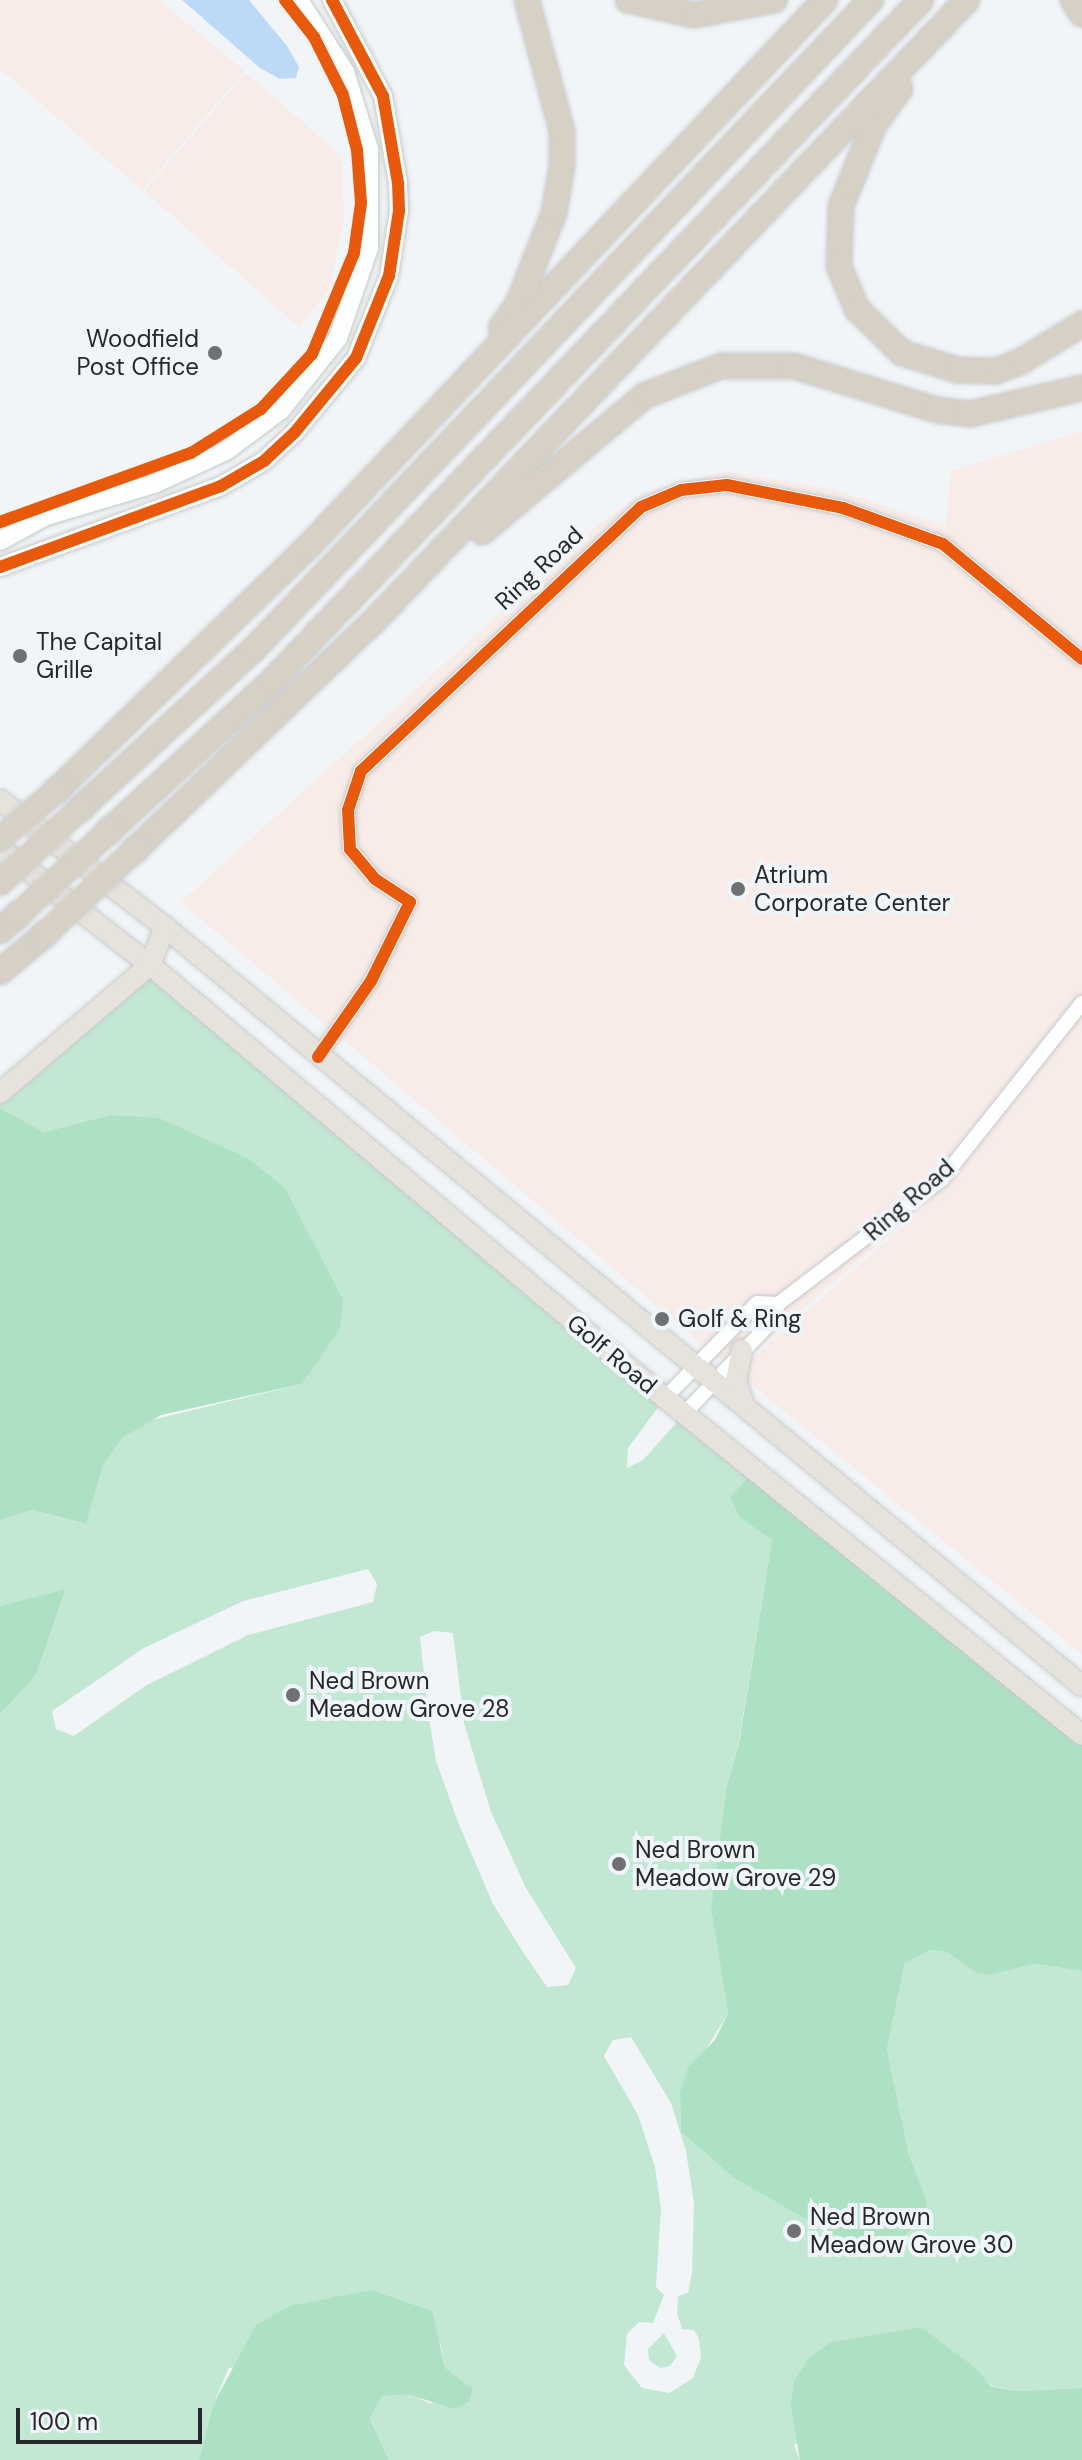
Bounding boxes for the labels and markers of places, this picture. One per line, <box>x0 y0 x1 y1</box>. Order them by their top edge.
place label: Woodfield Post Office <box>77 325 199 381</box>
marker: Woodfield Post Office <box>206 344 224 362</box>
place label: The Capital Grille <box>36 628 162 684</box>
marker: The Capital Grille <box>11 647 29 665</box>
place label: Atrium Corporate Center <box>754 861 950 917</box>
marker: Atrium Corporate Center <box>729 880 747 898</box>
place label: Golf & Ring <box>678 1305 802 1333</box>
marker: Golf & Ring <box>653 1310 671 1328</box>
place label: Ned Brown Meadow Grove 28 <box>309 1667 510 1723</box>
marker: Ned Brown Meadow Grove 28 <box>284 1686 302 1704</box>
place label: Ned Brown Meadow Grove 29 <box>635 1836 836 1892</box>
marker: Ned Brown Meadow Grove 29 <box>610 1855 628 1873</box>
place label: Ned Brown Meadow Grove 30 <box>810 2203 1013 2259</box>
marker: Ned Brown Meadow Grove 30 <box>785 2222 803 2240</box>

